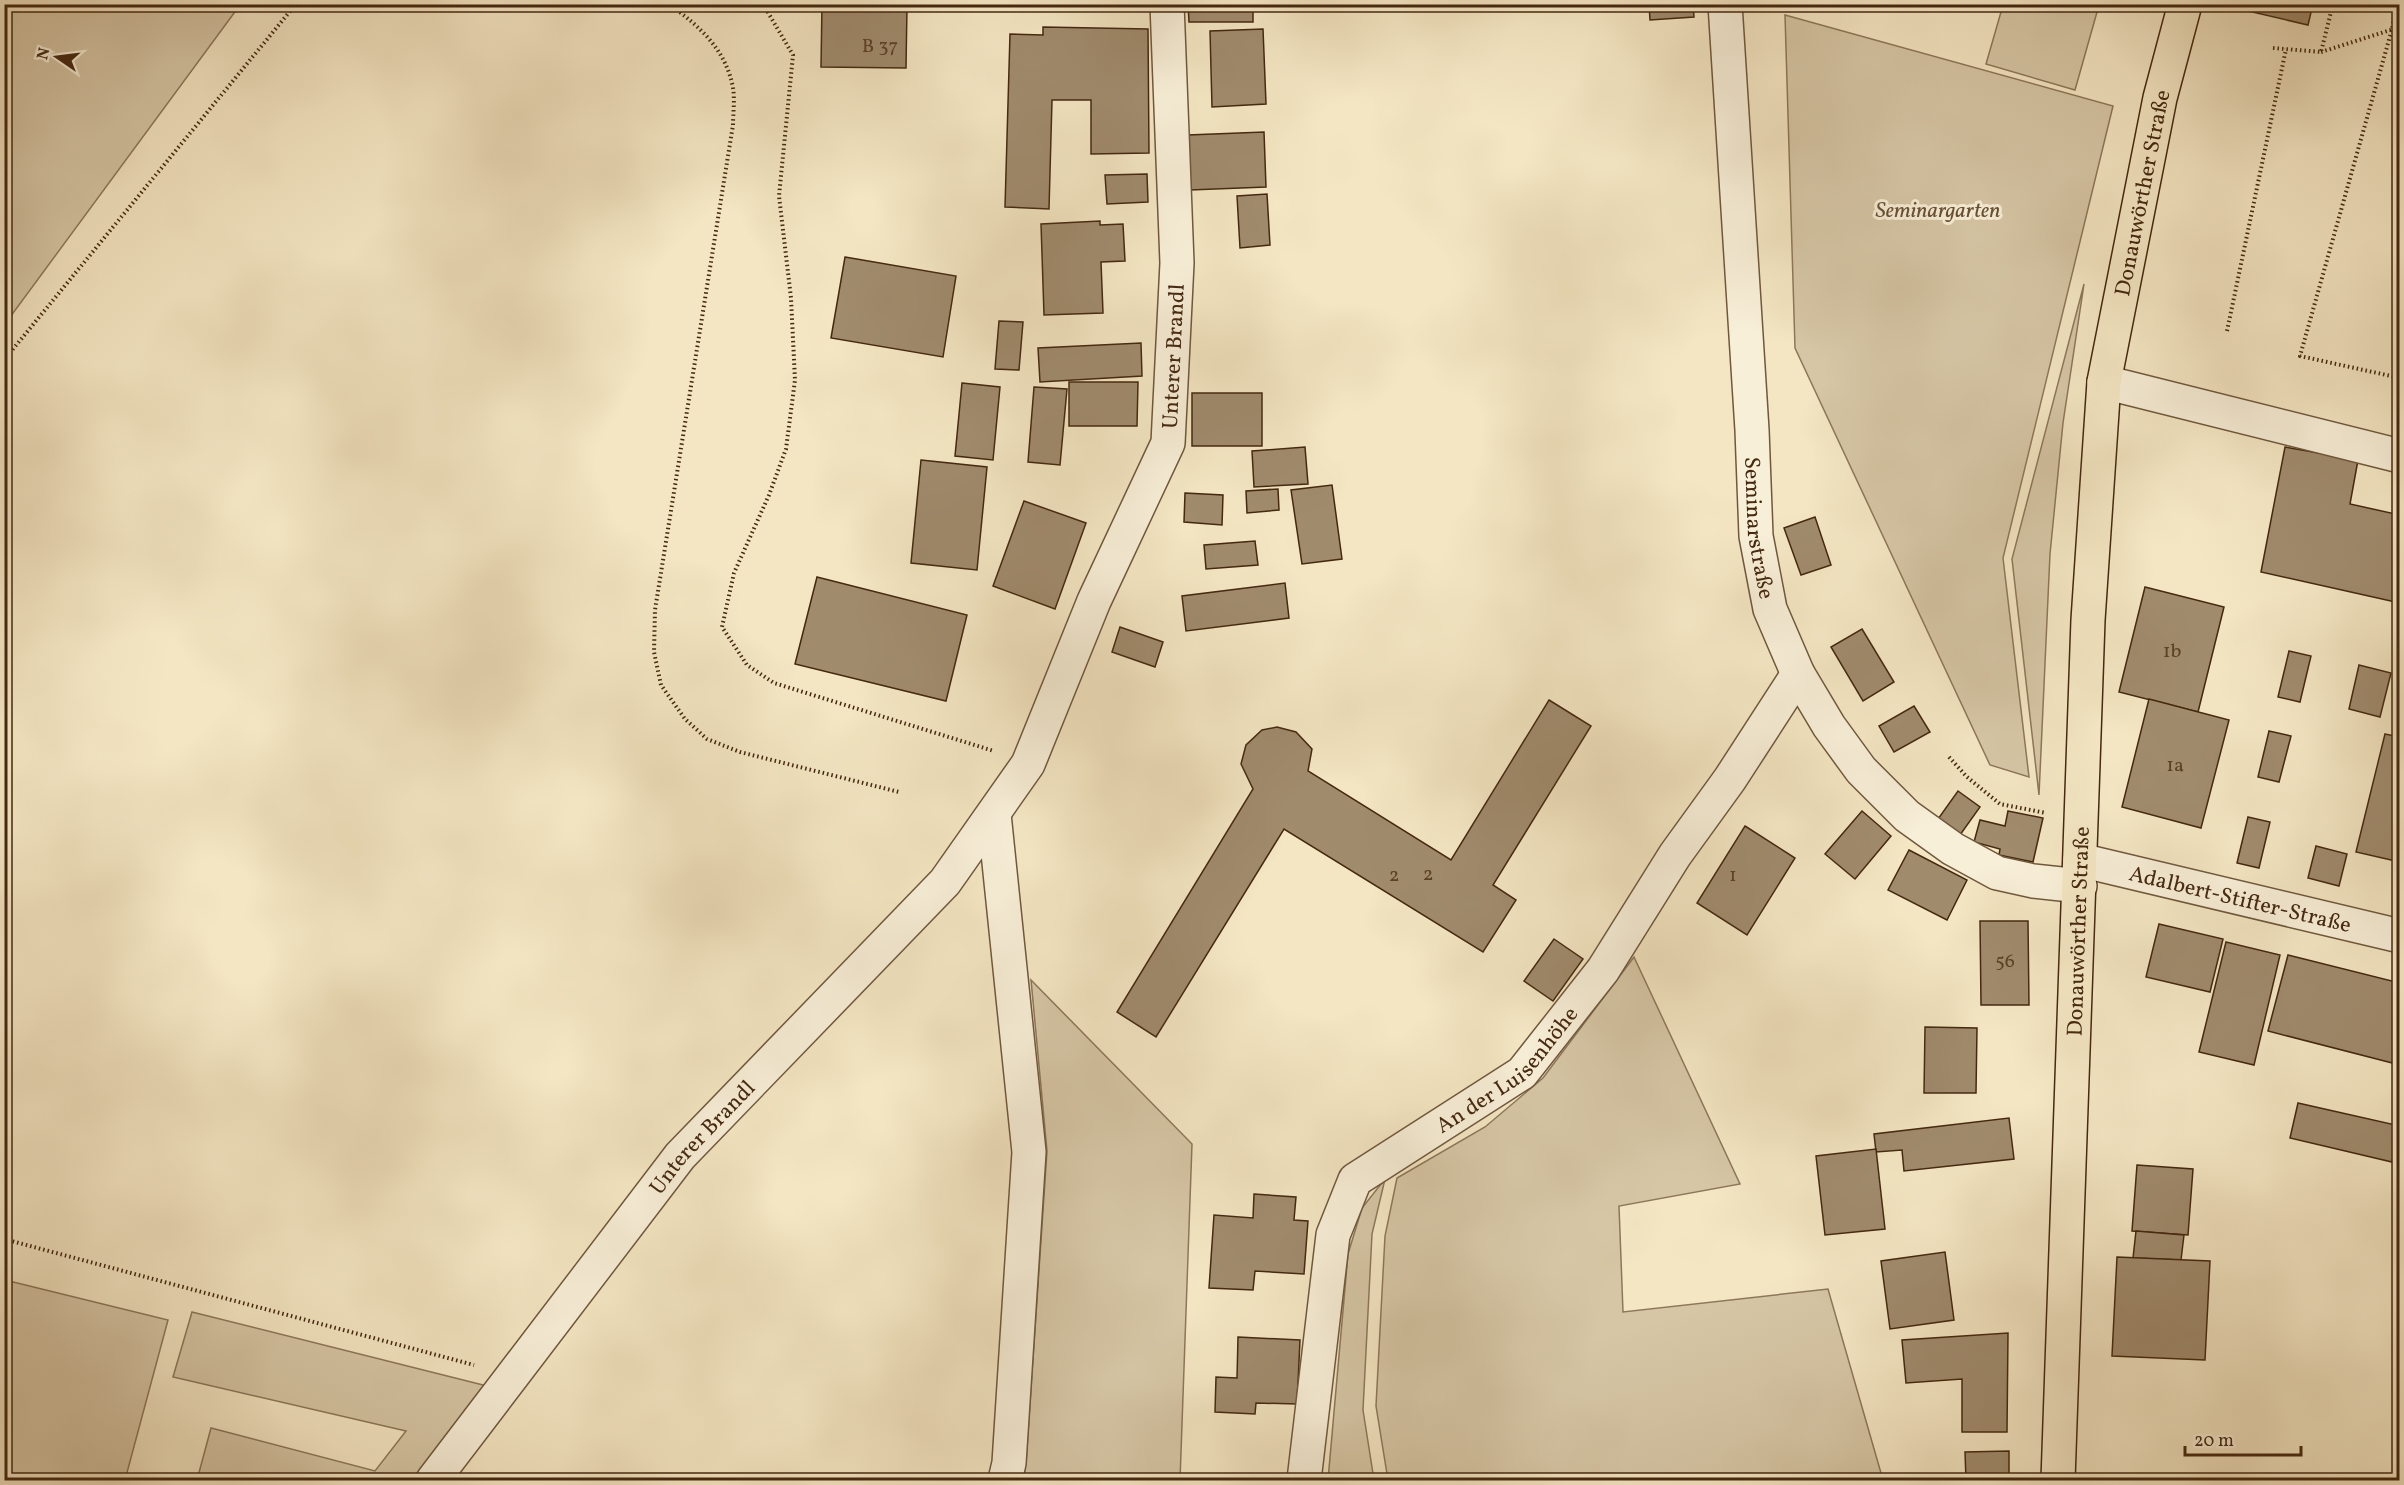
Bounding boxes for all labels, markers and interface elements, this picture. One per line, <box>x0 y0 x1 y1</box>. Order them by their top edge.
north arrow <box>27 27 87 87</box>
house number: B 37 <box>862 33 898 61</box>
text: N <box>32 45 57 62</box>
street label: Donauwörther Straße <box>2108 86 2180 299</box>
park label: Seminargarten <box>1876 196 2000 227</box>
street label: Unterer Brandl <box>1156 283 1194 430</box>
street label: Seminarstraße <box>1735 456 1781 602</box>
house number: 1b <box>2163 638 2181 666</box>
house number: 1a <box>2166 752 2184 780</box>
street label: Donauwörther Straße <box>2060 826 2099 1037</box>
street label: Adalbert-Stifter-Straße <box>2126 859 2354 942</box>
house number: 2 <box>1423 861 1433 889</box>
house number: 2 <box>1389 862 1399 890</box>
house number: 1 <box>1729 862 1737 890</box>
house number: 56 <box>1995 948 2015 976</box>
street label: An der Luisenhöhe <box>1431 1001 1587 1142</box>
street label: Unterer Brandl <box>643 1074 763 1202</box>
scale bar <box>2185 1419 2300 1457</box>
text: 20 m <box>2194 1429 2234 1454</box>

